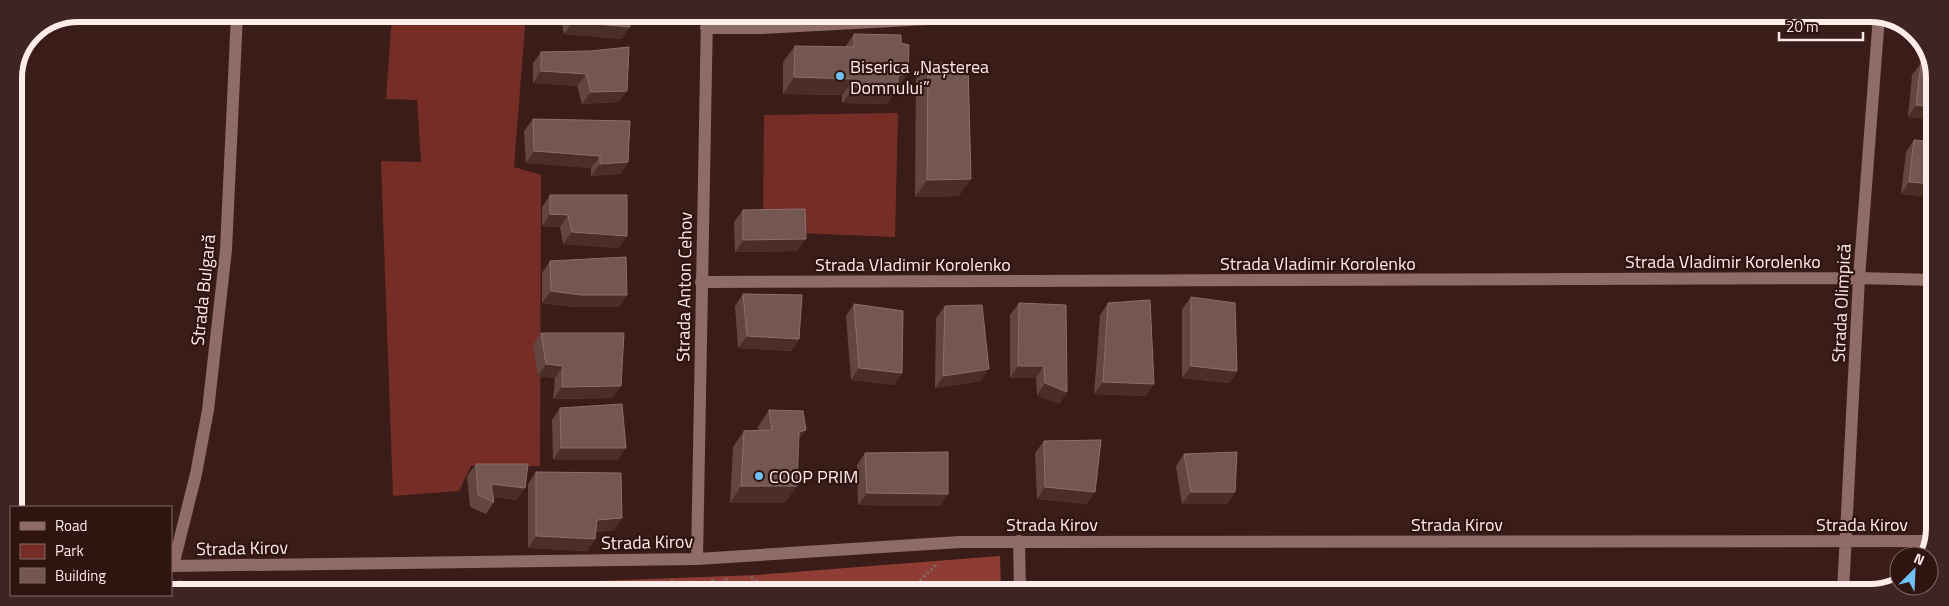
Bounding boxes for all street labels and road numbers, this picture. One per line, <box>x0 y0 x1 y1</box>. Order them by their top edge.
street label: Strada Anton Cehov <box>669 212 699 362</box>
street label: Strada Bulgară <box>184 233 222 347</box>
street label: Strada Olimpică <box>1824 243 1858 363</box>
street label: Strada Vladimir Korolenko <box>1625 248 1821 275</box>
street label: Strada Vladimir Korolenko <box>1220 250 1416 277</box>
street label: Strada Vladimir Korolenko <box>815 251 1011 278</box>
street label: Strada Kirov <box>1006 511 1098 538</box>
street label: Strada Kirov <box>1411 511 1503 538</box>
street label: Strada Kirov <box>1816 511 1908 538</box>
street label: Strada Kirov <box>601 528 694 556</box>
street label: Strada Kirov <box>196 534 289 562</box>

